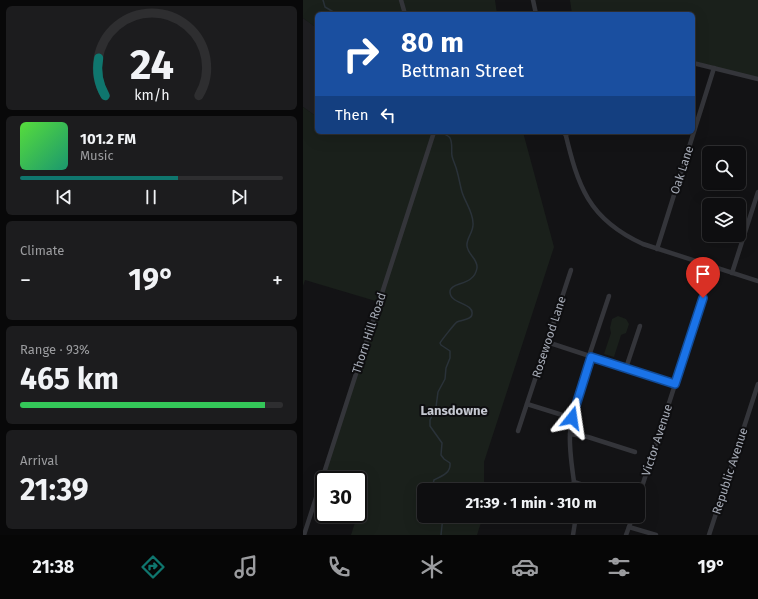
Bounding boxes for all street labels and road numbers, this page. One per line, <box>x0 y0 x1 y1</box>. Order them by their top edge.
street label: Oak Lane <box>668 144 696 196</box>
street label: Thorn Hill Road <box>349 291 389 375</box>
street label: Rosewood Lane <box>529 294 569 380</box>
street label: Victor Avenue <box>639 402 675 478</box>
street label: Republic Avenue <box>709 426 751 516</box>

